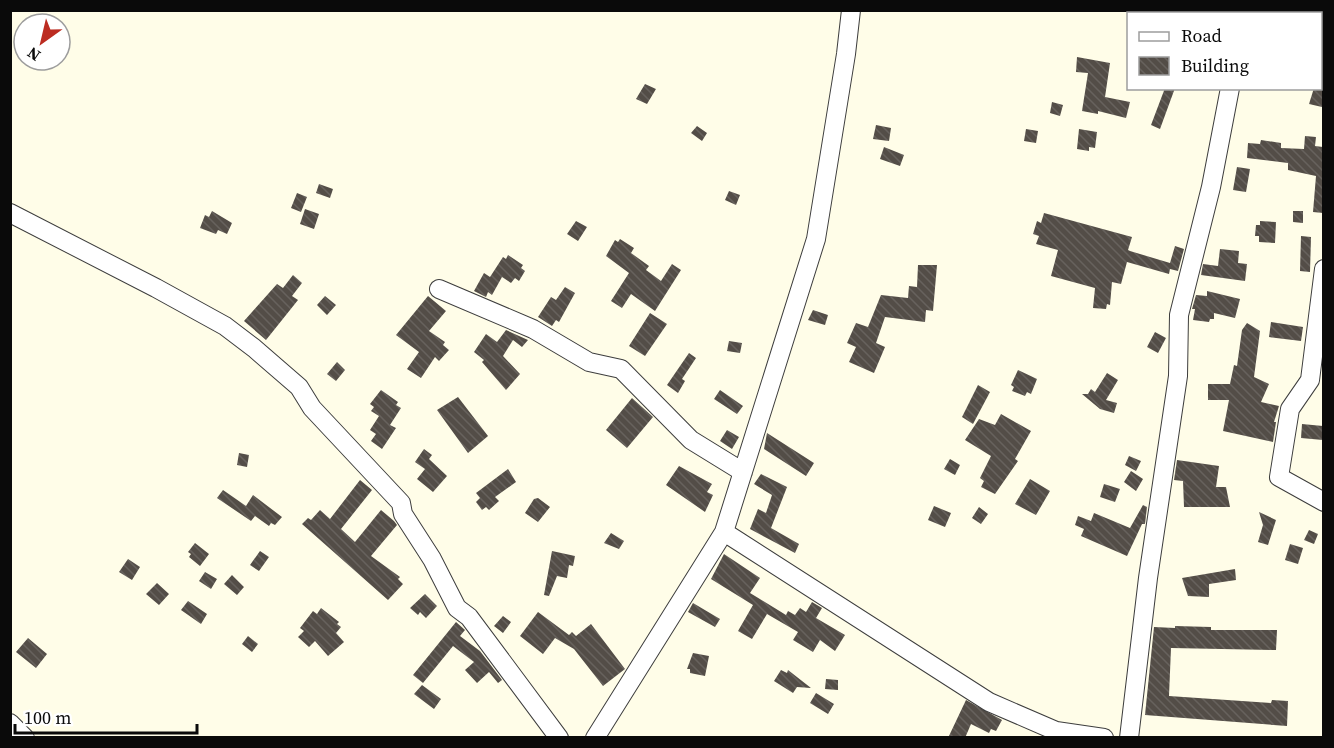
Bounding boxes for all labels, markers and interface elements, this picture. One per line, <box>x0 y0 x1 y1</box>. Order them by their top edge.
north arrow <box>12 12 72 72</box>
legend <box>1127 12 1322 90</box>
text: Road <box>1181 23 1222 48</box>
text: N <box>22 42 45 67</box>
text: Building <box>1181 53 1249 78</box>
scale bar <box>15 697 196 735</box>
text: 100 m <box>24 705 71 730</box>

